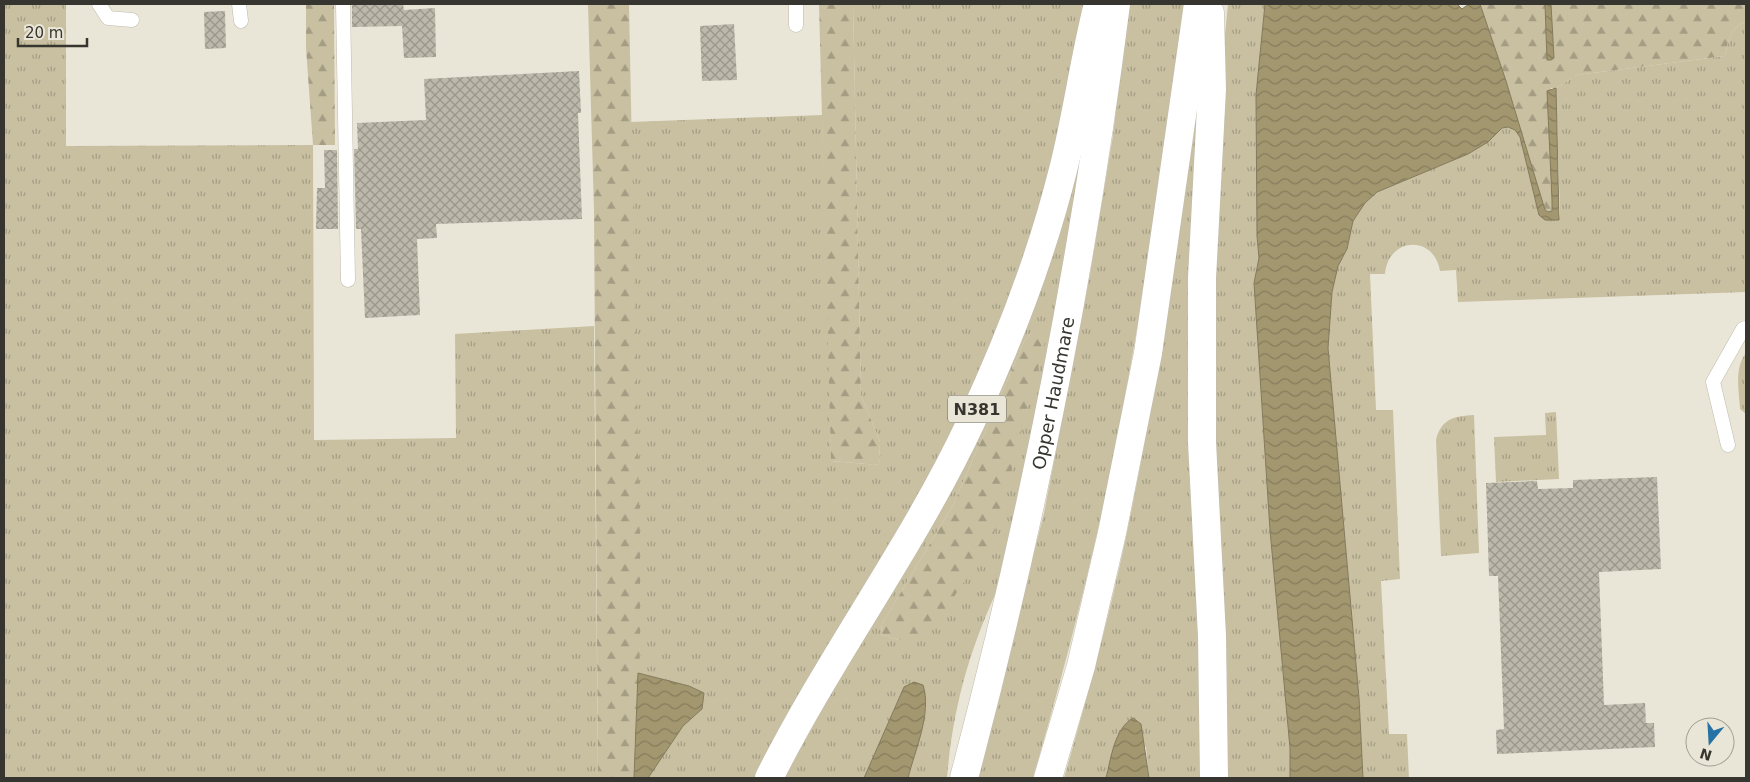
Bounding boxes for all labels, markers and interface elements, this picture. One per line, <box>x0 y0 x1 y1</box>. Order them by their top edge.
scale bar <box>18 15 86 47</box>
text: 20 m <box>25 24 63 42</box>
street label: Opper Haudmare <box>1027 315 1078 472</box>
road number: N381 <box>948 396 1006 422</box>
north arrow <box>1685 717 1735 767</box>
text: N <box>1698 745 1714 764</box>

